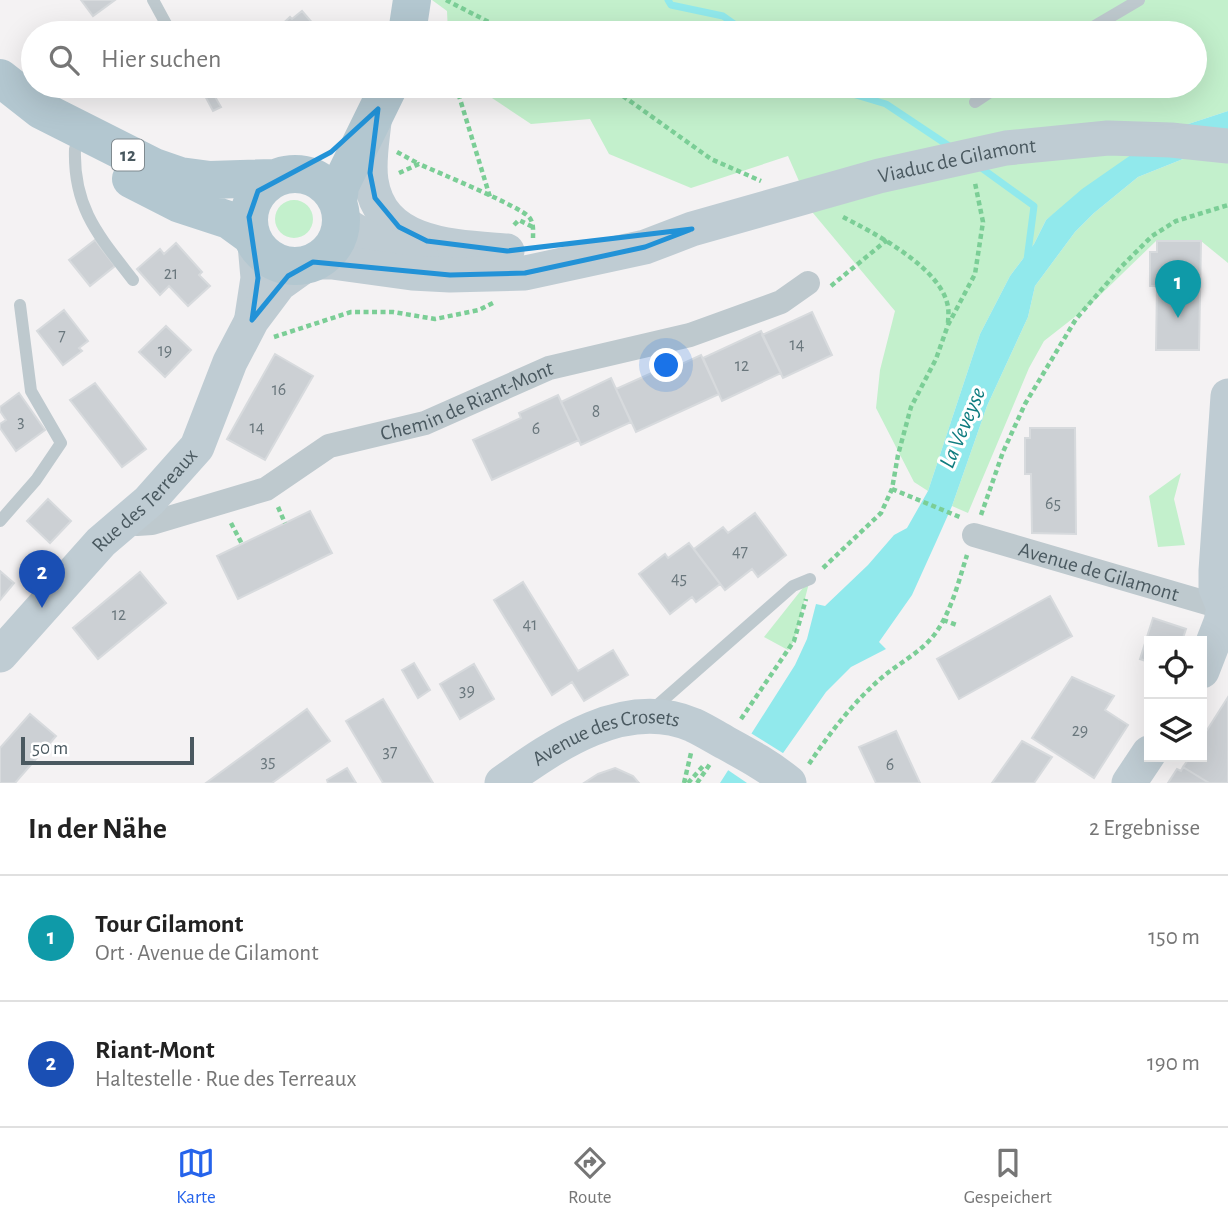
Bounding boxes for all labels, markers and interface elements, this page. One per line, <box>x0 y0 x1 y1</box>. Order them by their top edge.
search box <box>21 21 1207 98</box>
icon: search <box>45 41 83 79</box>
text: Hier suchen <box>101 46 222 72</box>
street label: Viaduc de Gilamont <box>876 135 1037 186</box>
road number: 12 <box>112 140 144 170</box>
pin: 1 <box>1155 260 1201 318</box>
house number: 21 <box>164 265 178 283</box>
house number: 7 <box>58 327 66 345</box>
house number: 14 <box>790 336 805 354</box>
house number: 19 <box>158 342 172 360</box>
your location <box>649 348 683 382</box>
street label: Chemin de Riant-Mont <box>378 357 555 444</box>
house number: 12 <box>735 357 749 375</box>
house number: 16 <box>272 381 286 399</box>
water label: La Veveyse <box>936 384 990 472</box>
house number: 8 <box>592 403 600 421</box>
house number: 3 <box>17 413 25 431</box>
house number: 14 <box>250 419 265 437</box>
house number: 6 <box>532 420 540 438</box>
street label: Rue des Terreaux <box>87 444 201 556</box>
house number: 65 <box>1045 495 1061 513</box>
street label: Avenue de Gilamont <box>1016 538 1182 605</box>
house number: 47 <box>732 543 748 561</box>
pin: 2 <box>19 550 65 608</box>
house number: 45 <box>671 570 687 588</box>
house number: 12 <box>112 606 126 624</box>
house number: 41 <box>523 616 537 634</box>
map controls <box>1144 636 1207 762</box>
button: locate <box>1144 636 1207 699</box>
house number: 39 <box>459 682 475 700</box>
button: layers <box>1144 699 1207 762</box>
street label: Avenue des Crosets <box>528 706 682 770</box>
house number: 29 <box>1072 722 1088 740</box>
scale bar <box>21 734 194 766</box>
text: 50 m <box>32 739 68 758</box>
house number: 37 <box>383 743 397 761</box>
house number: 35 <box>261 753 275 771</box>
house number: 6 <box>886 756 894 774</box>
text: In der Nähe <box>28 814 167 844</box>
text: 2 Ergebnisse <box>1089 817 1200 840</box>
text: Tour Gilamont <box>95 911 243 937</box>
text: 1 <box>47 926 55 949</box>
text: 150 m <box>1148 926 1200 949</box>
text: Ort · Avenue de Gilamont <box>95 942 319 965</box>
text: Riant-Mont <box>95 1037 215 1063</box>
text: 2 <box>46 1052 56 1075</box>
text: 190 m <box>1147 1052 1200 1075</box>
text: Haltestelle · Rue des Terreaux <box>95 1068 357 1091</box>
tab: Karte <box>176 1144 216 1209</box>
tab: Route <box>568 1144 611 1209</box>
tab: Gespeichert <box>964 1144 1052 1209</box>

